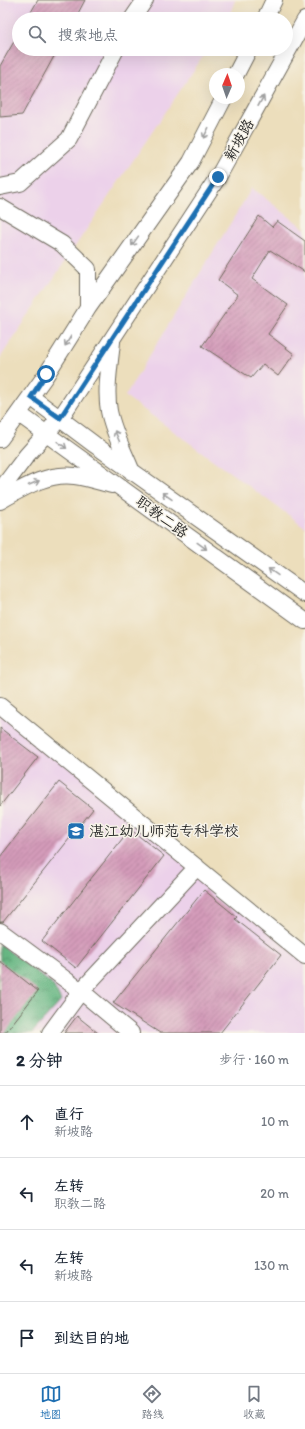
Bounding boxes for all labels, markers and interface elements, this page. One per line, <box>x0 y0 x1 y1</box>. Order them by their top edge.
search box <box>12 12 293 56</box>
icon: search <box>26 23 48 45</box>
text: 搜索地点 <box>58 26 118 44</box>
north arrow <box>209 68 245 104</box>
one-way arrow <box>257 95 265 107</box>
street label: 新坡路 <box>220 116 258 164</box>
one-way arrow <box>202 126 209 138</box>
route end <box>209 168 227 186</box>
one-way arrow <box>131 235 139 246</box>
one-way arrow <box>63 335 71 347</box>
route start <box>37 365 55 383</box>
one-way arrow <box>113 430 120 442</box>
one-way arrow <box>57 441 68 449</box>
one-way arrow <box>28 478 40 486</box>
street label: 职教二路 <box>132 492 192 542</box>
one-way arrow <box>162 492 173 500</box>
one-way arrow <box>196 542 207 550</box>
one-way arrow <box>268 568 279 576</box>
school or university icon: 湛江幼儿师范专科学校 <box>66 821 86 841</box>
place label: 湛江幼儿师范专科学校 <box>89 822 239 840</box>
text: 2 分钟 <box>16 1050 63 1070</box>
text: 步行 · 160 m <box>219 1052 289 1067</box>
text: 直行 <box>54 1105 84 1123</box>
icon: ahead <box>16 1111 38 1133</box>
text: 10 m <box>261 1114 289 1129</box>
text: 新坡路 <box>54 1124 93 1139</box>
text: 左转 <box>54 1177 84 1195</box>
icon: left <box>16 1183 38 1205</box>
text: 20 m <box>260 1186 289 1201</box>
text: 职教二路 <box>54 1196 106 1211</box>
text: 左转 <box>54 1249 84 1267</box>
icon: left <box>16 1255 38 1277</box>
text: 130 m <box>254 1258 289 1273</box>
text: 新坡路 <box>54 1268 93 1283</box>
icon: arrive <box>16 1327 38 1349</box>
text: 到达目的地 <box>54 1329 129 1347</box>
tab: 地图 <box>40 1383 62 1421</box>
tab: 路线 <box>141 1383 163 1421</box>
tab: 收藏 <box>243 1383 265 1421</box>

